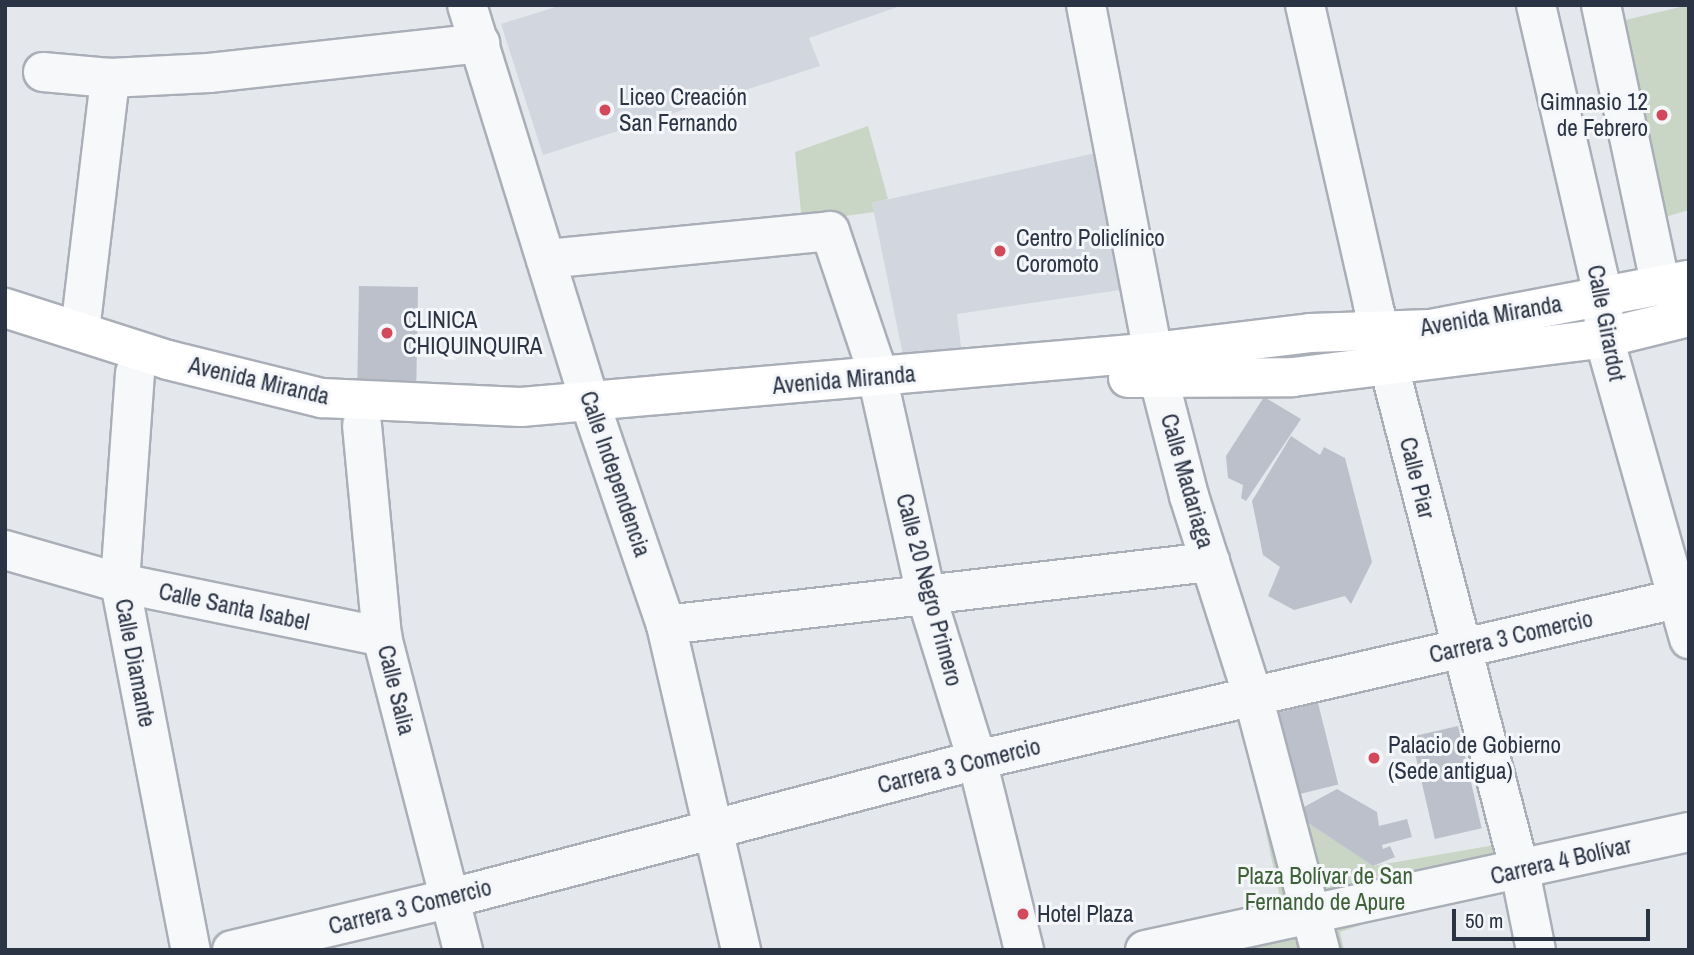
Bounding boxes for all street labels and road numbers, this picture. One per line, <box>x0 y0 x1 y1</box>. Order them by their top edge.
street label: Calle Girardot <box>1581 263 1631 383</box>
street label: Avenida Miranda <box>1418 290 1564 342</box>
street label: Avenida Miranda <box>186 351 332 411</box>
street label: Avenida Miranda <box>771 360 917 400</box>
street label: Calle Independencia <box>574 388 656 560</box>
street label: Calle Madariaga <box>1155 411 1219 551</box>
street label: Calle Piar <box>1394 434 1440 522</box>
street label: Calle 20 Negro Primero <box>890 491 968 689</box>
street label: Calle Santa Isabel <box>156 578 312 636</box>
street label: Calle Diamante <box>109 597 161 729</box>
street label: Carrera 3 Comercio <box>1427 605 1595 669</box>
street label: Calle Salia <box>372 642 420 738</box>
street label: Carrera 3 Comercio <box>875 732 1043 800</box>
street label: Carrera 4 Bolívar <box>1488 831 1634 891</box>
street label: Carrera 3 Comercio <box>326 873 494 941</box>

